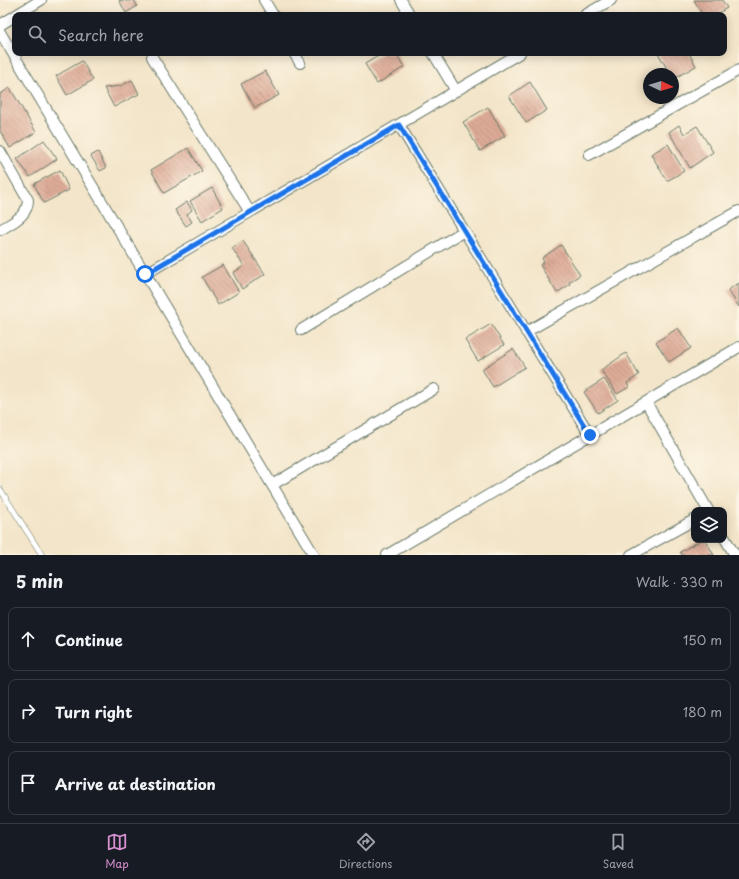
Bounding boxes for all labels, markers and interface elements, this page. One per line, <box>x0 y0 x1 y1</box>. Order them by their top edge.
search box <box>12 12 727 56</box>
icon: search <box>26 23 48 45</box>
text: Search here <box>58 23 144 46</box>
north arrow <box>643 68 679 104</box>
route start <box>136 265 154 283</box>
route end <box>581 426 599 444</box>
map controls <box>691 507 727 543</box>
button: layers <box>691 507 727 543</box>
text: 5 min <box>16 568 63 594</box>
text: Walk · 330 m <box>636 572 723 591</box>
icon: ahead <box>17 628 39 650</box>
text: Continue <box>55 628 123 651</box>
text: 150 m <box>683 630 722 649</box>
icon: right <box>17 700 39 722</box>
text: Turn right <box>55 700 132 723</box>
text: 180 m <box>683 702 722 721</box>
icon: arrive <box>17 772 39 794</box>
text: Arrive at destination <box>55 772 216 795</box>
tab: Map <box>105 831 129 872</box>
tab: Directions <box>339 831 392 872</box>
tab: Saved <box>603 831 634 872</box>

